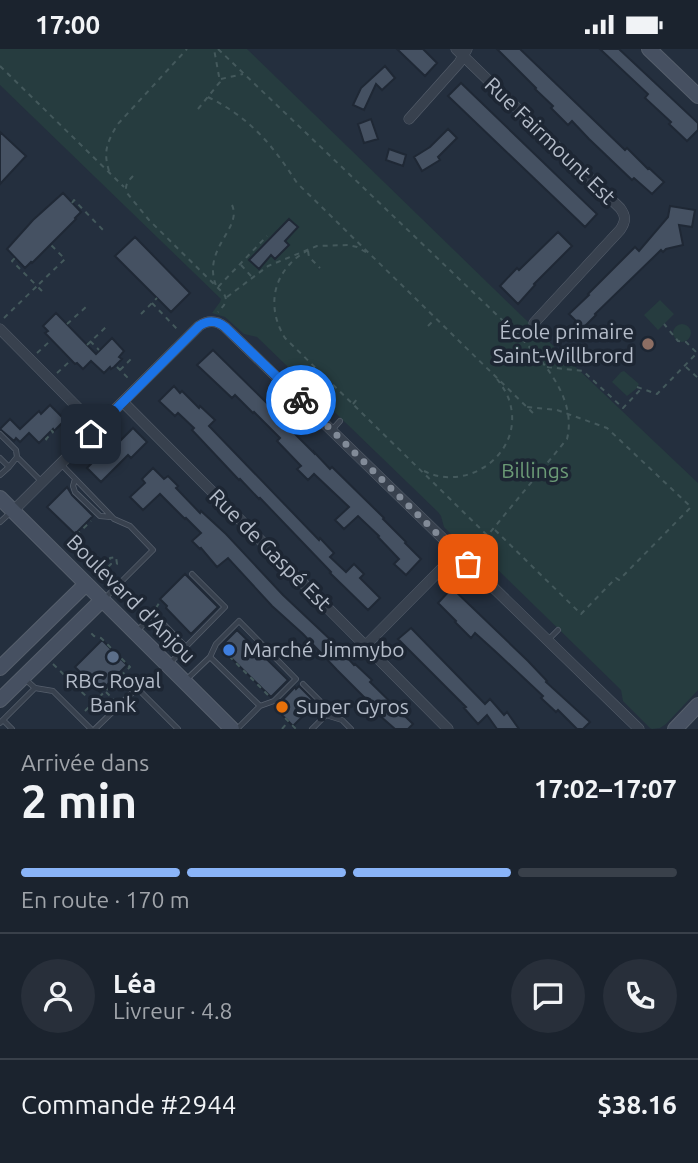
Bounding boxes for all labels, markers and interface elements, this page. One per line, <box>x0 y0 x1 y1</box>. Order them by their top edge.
text: 17:00 <box>35 10 100 39</box>
street label: Rue Fairmount Est <box>480 72 621 209</box>
place label: École primaire Saint-Willbrord <box>493 319 634 367</box>
marker: École primaire Saint-Willbrord <box>640 336 656 352</box>
courier <box>266 365 336 435</box>
icon: bike <box>282 381 320 419</box>
pin <box>61 404 121 464</box>
icon: home <box>72 415 110 453</box>
park label: Billings <box>501 458 569 482</box>
street label: Rue de Gaspé Est <box>205 484 336 615</box>
street label: Boulevard d'Anjou <box>62 529 201 668</box>
pin <box>438 534 498 594</box>
icon: bag <box>449 545 487 583</box>
place label: Marché Jimmybo <box>243 637 405 661</box>
marker: Marché Jimmybo <box>221 642 237 658</box>
marker: RBC Royal Bank <box>105 649 121 665</box>
place label: RBC Royal Bank <box>65 668 161 716</box>
place label: Super Gyros <box>296 694 409 718</box>
marker: Super Gyros <box>274 699 290 715</box>
text: Arrivée dans <box>21 750 149 775</box>
text: 17:02–17:07 <box>534 774 677 803</box>
text: 2 min <box>21 775 137 827</box>
text: En route · 170 m <box>21 887 190 912</box>
button: person <box>21 959 95 1033</box>
button: chat <box>511 959 585 1033</box>
button: phone <box>603 959 677 1033</box>
text: Léa <box>113 969 156 998</box>
text: Livreur · 4.8 <box>113 998 233 1023</box>
text: Commande #2944 <box>21 1090 237 1119</box>
text: $38.16 <box>597 1090 677 1119</box>

